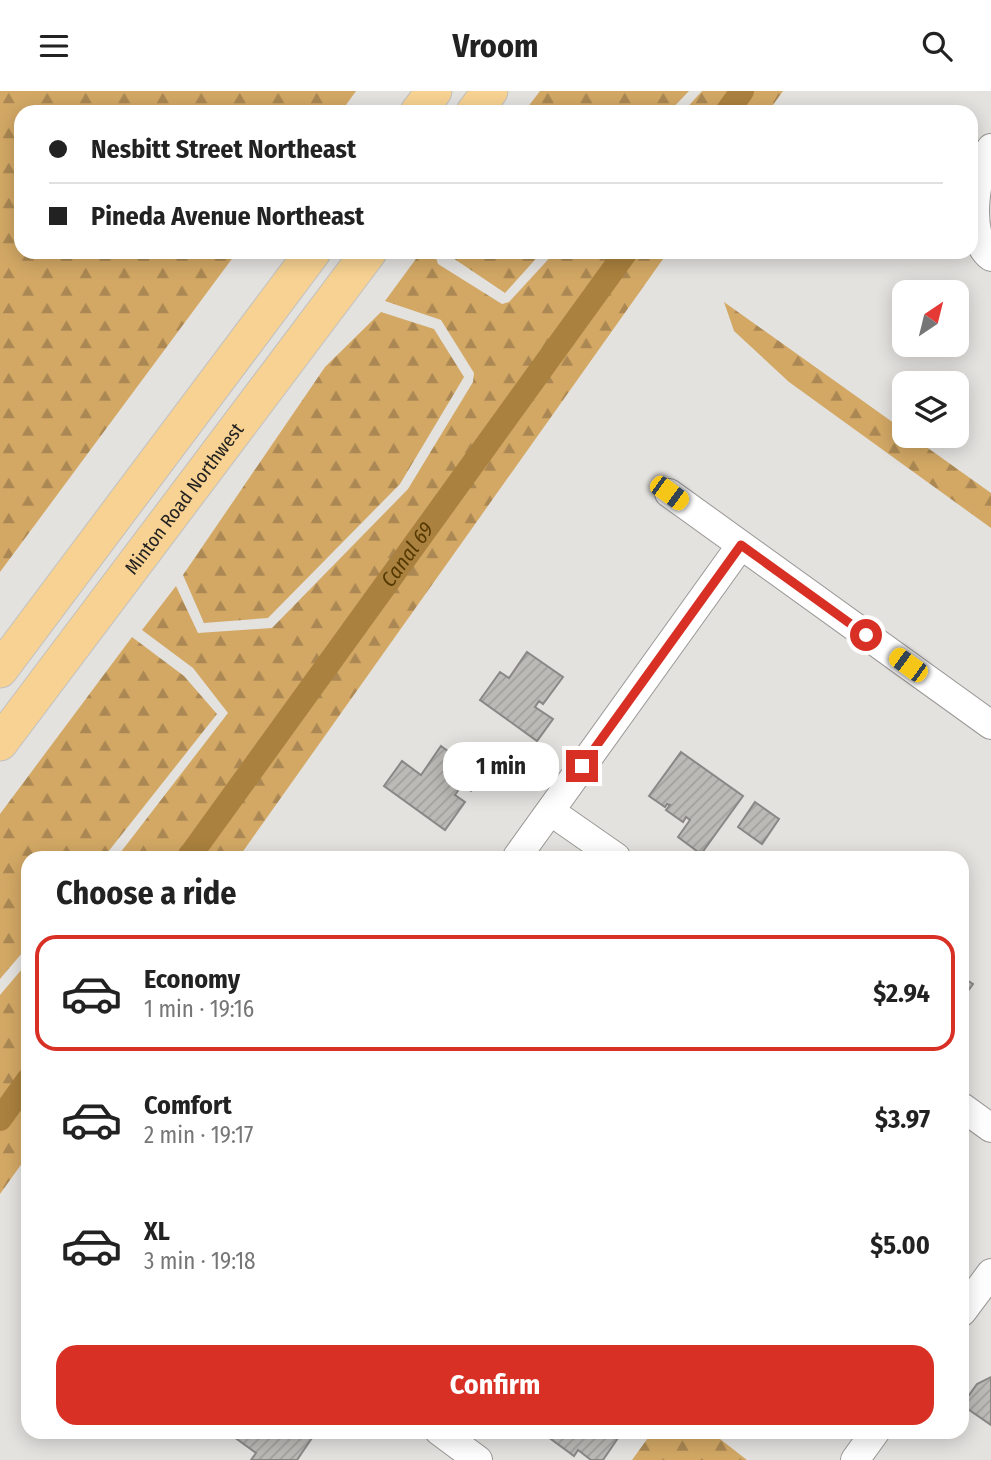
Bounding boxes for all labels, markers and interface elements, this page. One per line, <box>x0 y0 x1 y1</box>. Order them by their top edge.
icon: menu <box>35 27 73 65</box>
text: Vroom <box>453 27 538 65</box>
icon: search <box>918 27 956 65</box>
text: Nesbitt Street Northeast <box>91 134 356 165</box>
text: Pineda Avenue Northeast <box>91 201 364 232</box>
north arrow <box>892 280 970 357</box>
map controls <box>892 280 969 448</box>
button: layers <box>892 371 969 448</box>
street label: Minton Road Northwest <box>120 418 249 579</box>
car <box>646 472 693 514</box>
water label: Canal 69 <box>375 517 439 592</box>
route start <box>850 619 882 651</box>
car <box>885 644 932 686</box>
callout: 1 min <box>442 741 558 791</box>
route end <box>566 750 598 782</box>
text: 1 min <box>476 752 526 780</box>
text: Choose a ride <box>56 874 237 912</box>
icon: car <box>60 962 123 1025</box>
text: Economy <box>144 964 240 995</box>
text: $2.94 <box>873 978 930 1009</box>
text: 1 min · 19:16 <box>144 995 254 1023</box>
icon: car <box>60 1088 123 1151</box>
text: Comfort <box>144 1090 232 1121</box>
text: $3.97 <box>875 1104 930 1135</box>
text: 2 min · 19:17 <box>144 1121 253 1149</box>
icon: car <box>60 1214 123 1277</box>
text: XL <box>144 1216 170 1247</box>
text: $5.00 <box>870 1230 930 1261</box>
text: 3 min · 19:18 <box>144 1247 256 1275</box>
button: Confirm <box>56 1345 934 1425</box>

